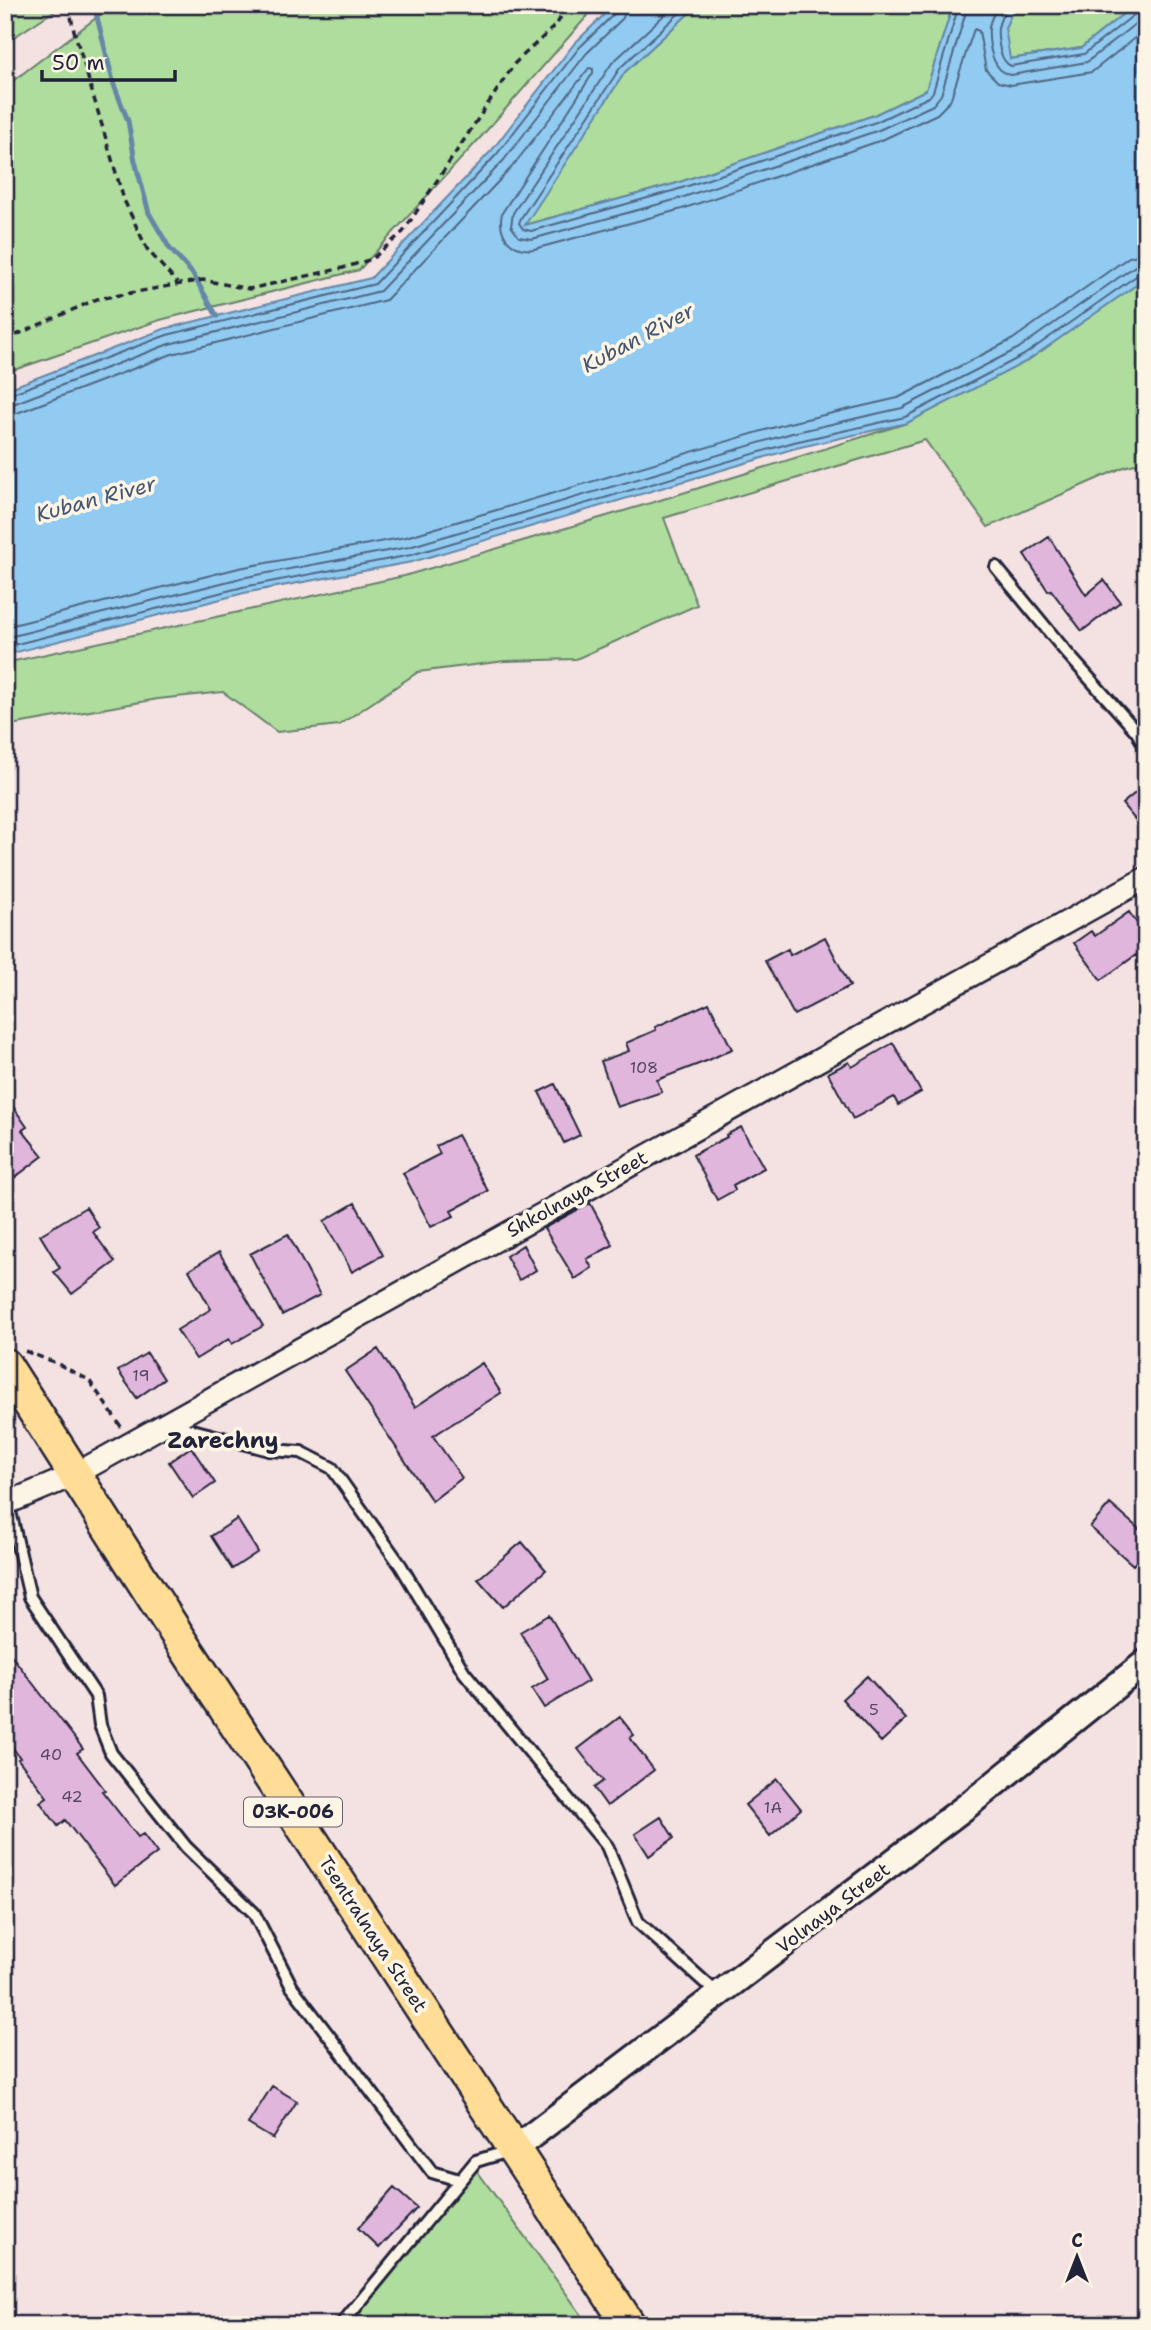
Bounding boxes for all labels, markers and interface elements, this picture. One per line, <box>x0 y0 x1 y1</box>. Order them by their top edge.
scale bar <box>42 38 175 82</box>
text: 50 m <box>52 49 105 77</box>
water label: Kuban River <box>577 296 700 379</box>
water label: Kuban River <box>33 469 160 529</box>
house number: 108 <box>630 1057 658 1078</box>
street label: Shkolnaya Street <box>502 1145 652 1243</box>
house number: 19 <box>132 1365 150 1386</box>
district label: Zarechny <box>167 1425 279 1455</box>
house number: 5 <box>869 1699 879 1720</box>
house number: 40 <box>40 1744 62 1765</box>
house number: 42 <box>61 1786 83 1807</box>
house number: 1А <box>764 1797 782 1818</box>
road number: 03К-006 <box>244 1798 342 1826</box>
street label: Tsentralnaya Street <box>313 1851 433 2017</box>
street label: Volnaya Street <box>771 1857 895 1959</box>
north arrow <box>1042 2222 1112 2292</box>
text: С <box>1071 2228 1083 2253</box>

